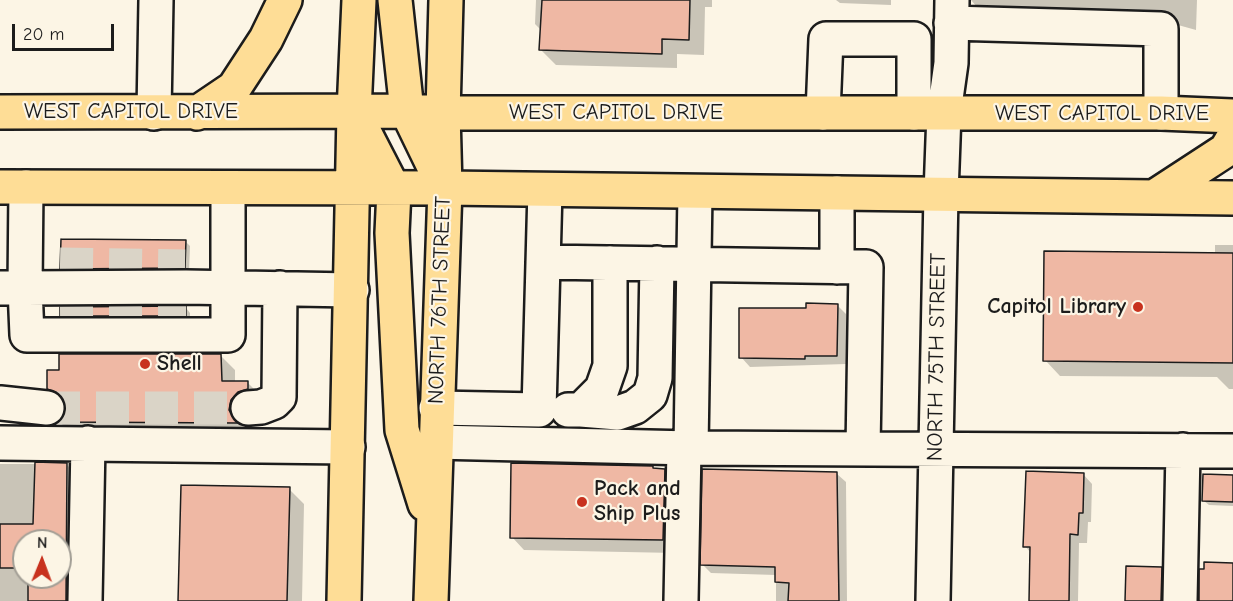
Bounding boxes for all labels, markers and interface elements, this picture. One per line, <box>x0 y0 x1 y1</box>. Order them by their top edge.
scale bar <box>15 12 117 50</box>
text: 20 m <box>23 24 64 45</box>
street label: WEST CAPITOL DRIVE <box>24 99 238 125</box>
street label: WEST CAPITOL DRIVE <box>509 100 723 126</box>
street label: WEST CAPITOL DRIVE <box>995 101 1209 127</box>
street label: NORTH 76TH STREET <box>423 196 457 404</box>
street label: NORTH 75TH STREET <box>922 253 952 461</box>
place label: Capitol Library <box>987 294 1126 320</box>
marker: Capitol Library <box>1131 300 1145 314</box>
place label: Shell <box>157 351 202 377</box>
marker: Shell <box>138 357 152 371</box>
place label: Pack and Ship Plus <box>594 476 681 528</box>
marker: Pack and Ship Plus <box>575 495 589 509</box>
north arrow <box>12 529 72 589</box>
text: N <box>37 534 48 552</box>

